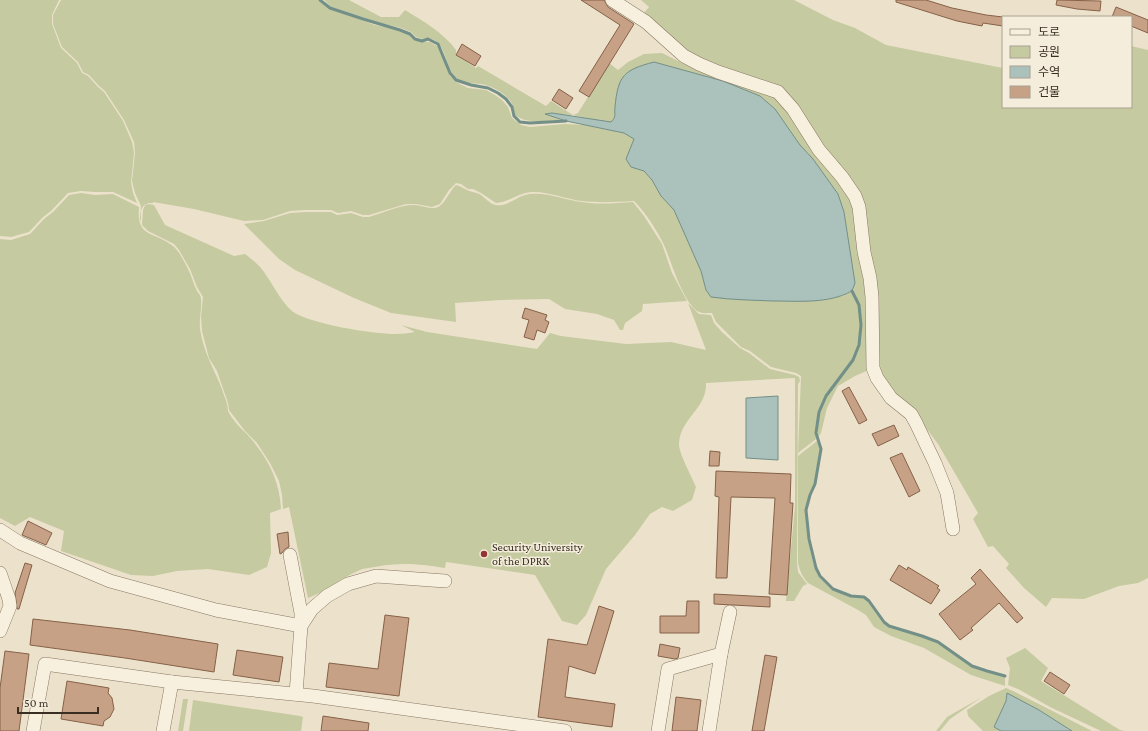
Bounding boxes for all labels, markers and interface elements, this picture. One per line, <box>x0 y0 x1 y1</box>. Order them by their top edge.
legend <box>1002 16 1132 108</box>
text: 도로 <box>1038 25 1060 39</box>
text: 공원 <box>1038 45 1060 59</box>
text: 수역 <box>1038 65 1060 79</box>
text: 건물 <box>1038 85 1060 99</box>
place label: Security University of the DPRK <box>492 540 583 568</box>
marker: Security University of the DPRK <box>479 549 489 559</box>
scale bar <box>18 689 98 715</box>
text: 50 m <box>24 696 49 710</box>

